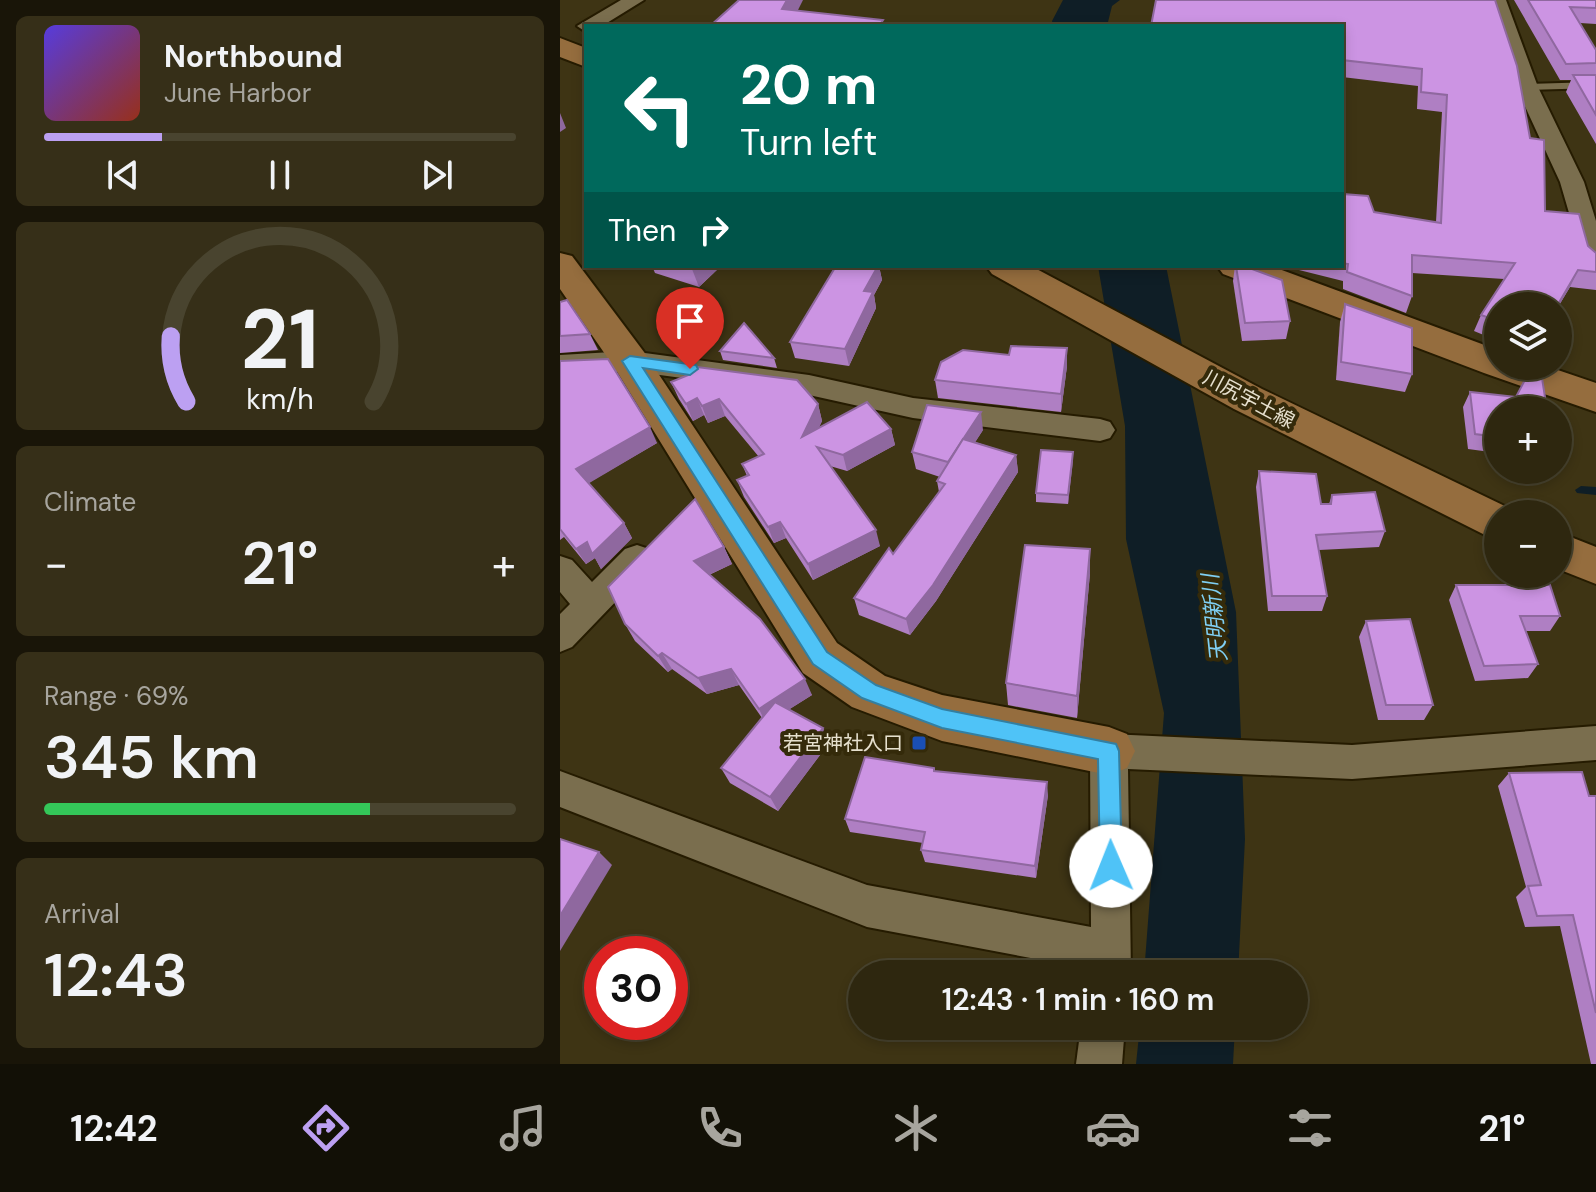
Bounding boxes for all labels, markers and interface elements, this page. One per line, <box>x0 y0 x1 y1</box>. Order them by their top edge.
text: Northbound <box>164 37 343 76</box>
text: 20 m <box>740 48 877 121</box>
icon: left <box>608 56 712 160</box>
text: June Harbor <box>164 76 311 110</box>
text: Turn left <box>740 119 877 166</box>
icon: previous <box>101 153 145 197</box>
icon: pause <box>258 153 302 197</box>
icon: next <box>415 153 459 197</box>
icon: right <box>692 208 736 252</box>
text: Then <box>608 211 676 250</box>
text: 21 <box>241 285 319 394</box>
pin <box>656 287 724 369</box>
map controls <box>1484 292 1572 588</box>
button: layers <box>1484 292 1572 380</box>
icon: arrive <box>668 299 712 343</box>
street label: 川尻宇土線 <box>1199 364 1299 434</box>
text: km/h <box>246 381 314 418</box>
button: + <box>1484 396 1572 484</box>
text: Climate <box>44 485 136 519</box>
button: − <box>1484 500 1572 588</box>
text: 21° <box>242 524 318 603</box>
text: − <box>44 535 68 593</box>
text: + <box>492 535 516 593</box>
water label: 天明新川 <box>1195 571 1234 663</box>
text: Range · 69% <box>44 679 188 713</box>
text: 345 km <box>44 718 259 797</box>
place label: 若宮神社入口 <box>783 730 903 756</box>
marker: 若宮神社入口 <box>910 734 928 752</box>
position arrow <box>1069 824 1153 908</box>
text: Arrival <box>44 897 120 931</box>
text: 12:43 <box>44 936 188 1015</box>
speed limit sign: 30 <box>584 936 688 1040</box>
text: 12:43 · 1 min · 160 m <box>942 980 1214 1019</box>
icon: directions <box>298 1100 354 1156</box>
icon: music <box>495 1100 551 1156</box>
icon: phone <box>692 1100 748 1156</box>
icon: climate <box>888 1100 944 1156</box>
icon: car <box>1085 1100 1141 1156</box>
icon: filters <box>1282 1100 1338 1156</box>
text: 12:42 <box>70 1105 158 1152</box>
text: 21° <box>1479 1105 1526 1152</box>

